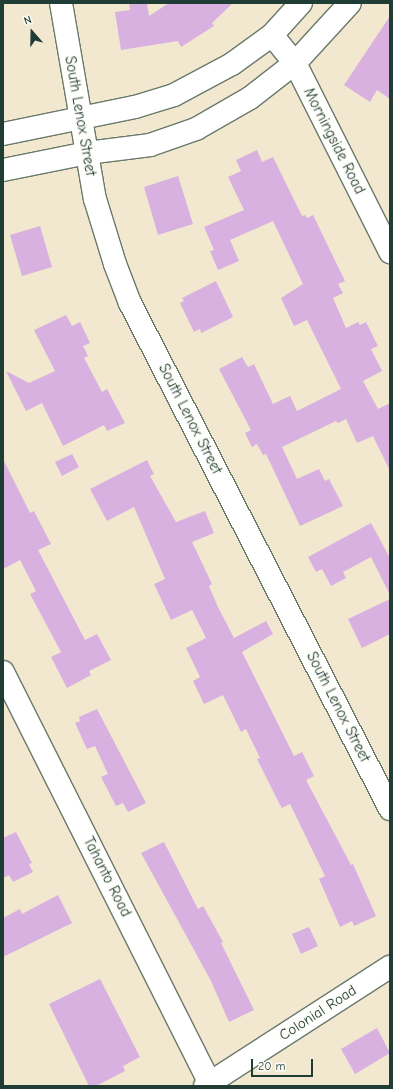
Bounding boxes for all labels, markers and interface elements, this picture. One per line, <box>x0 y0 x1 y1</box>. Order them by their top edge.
north arrow <box>12 12 52 52</box>
text: N <box>22 13 33 28</box>
street label: South Lenox Street <box>61 55 99 177</box>
street label: Morningside Road <box>299 85 369 197</box>
street label: South Lenox Street <box>154 361 226 477</box>
street label: South Lenox Street <box>302 649 374 765</box>
street label: Tahanto Road <box>79 834 135 920</box>
street label: Colonial Road <box>276 981 360 1045</box>
scale bar <box>253 1051 315 1077</box>
text: 20 m <box>258 1059 286 1073</box>

